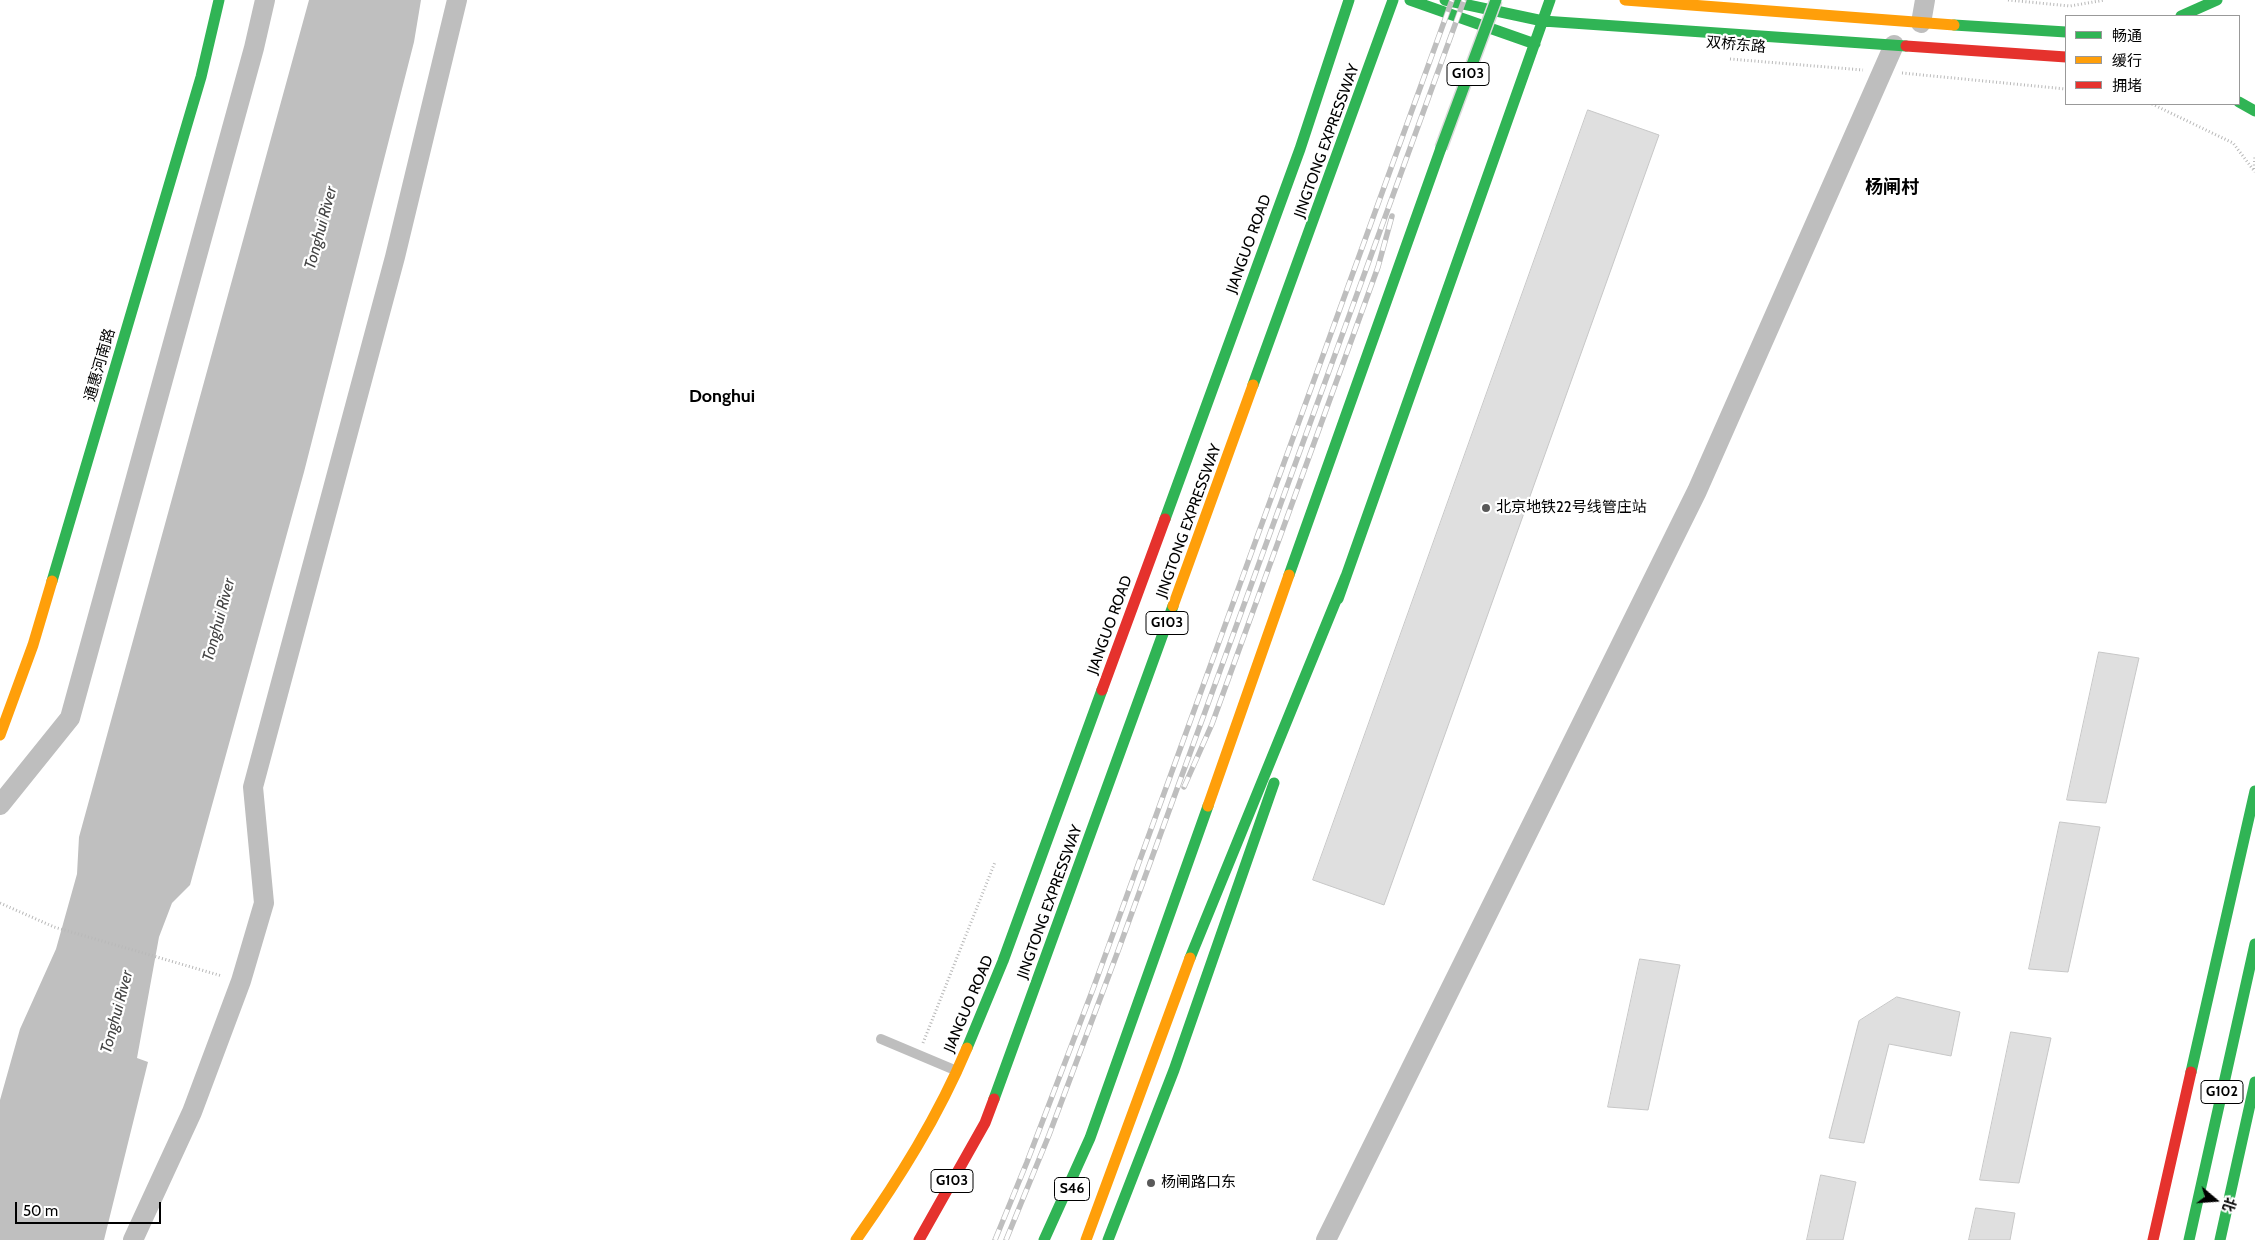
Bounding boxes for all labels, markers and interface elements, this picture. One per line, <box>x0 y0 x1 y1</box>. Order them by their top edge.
legend <box>2065 15 2240 105</box>
text: 畅通 <box>2112 27 2142 45</box>
street label: 双桥东路 <box>1705 33 1767 57</box>
text: 缓行 <box>2112 52 2142 70</box>
street label: JINGTONG EXPRESSWAY <box>1291 62 1363 220</box>
road number: G103 <box>1447 62 1489 86</box>
text: 拥堵 <box>2112 77 2142 95</box>
district label: 杨闸村 <box>1865 177 1919 199</box>
water label: Tonghui River <box>301 184 341 272</box>
street label: JIANGUO ROAD <box>1223 192 1275 296</box>
street label: 通惠河南路 <box>81 326 119 404</box>
district label: Donghui <box>689 386 755 408</box>
street label: JINGTONG EXPRESSWAY <box>1153 442 1225 600</box>
place label: 北京地铁22号线管庄站 <box>1496 499 1647 517</box>
marker: 北京地铁22号线管庄站 <box>1480 502 1492 514</box>
street label: JIANGUO ROAD <box>1084 573 1136 677</box>
water label: Tonghui River <box>199 576 239 664</box>
road number: G103 <box>1146 612 1188 634</box>
street label: JINGTONG EXPRESSWAY <box>1014 823 1086 981</box>
street label: JIANGUO ROAD <box>940 953 998 1055</box>
water label: Tonghui River <box>97 968 137 1056</box>
road number: G102 <box>2201 1080 2243 1104</box>
road number: G103 <box>931 1170 973 1192</box>
place label: 杨闸路口东 <box>1161 1174 1236 1192</box>
north arrow <box>2190 1175 2240 1225</box>
marker: 杨闸路口东 <box>1145 1177 1157 1189</box>
road number: S46 <box>1054 1178 1090 1200</box>
scale bar <box>18 1192 164 1224</box>
text: 北 <box>2219 1195 2240 1214</box>
text: 50 m <box>23 1202 58 1220</box>

